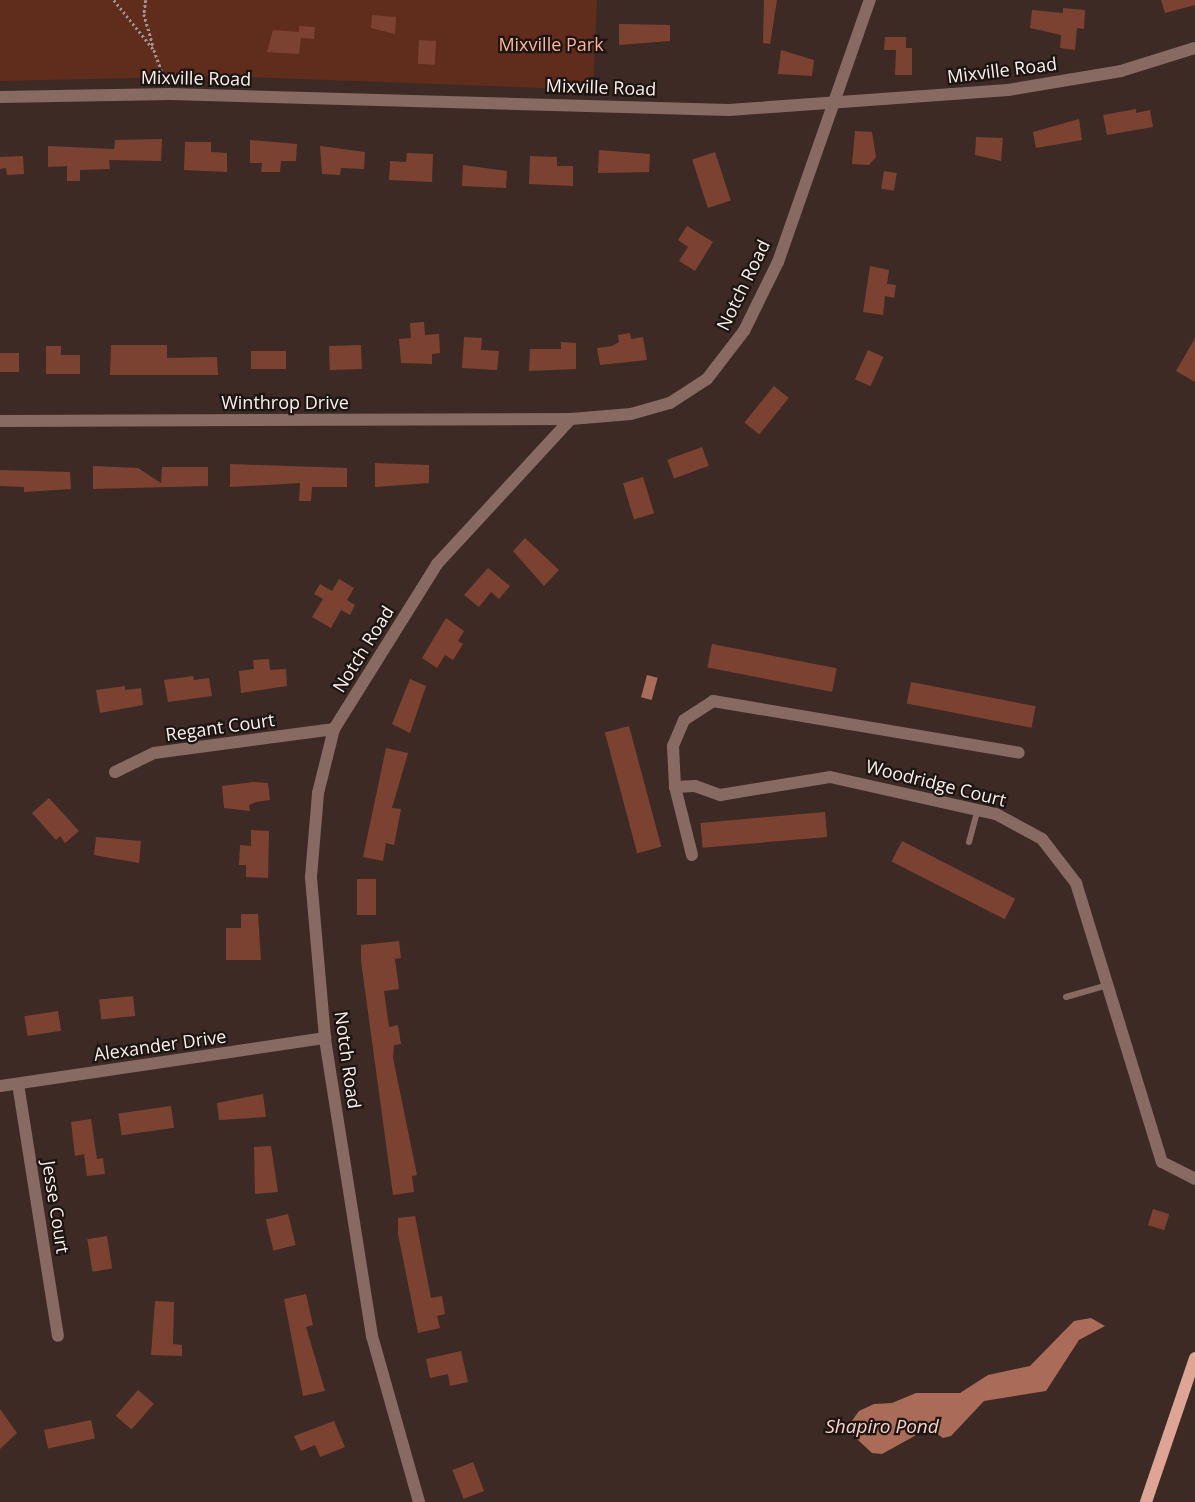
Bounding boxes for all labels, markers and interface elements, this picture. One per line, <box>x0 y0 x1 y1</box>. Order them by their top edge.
park label: Mixville Park <box>498 33 604 55</box>
street label: Mixville Road <box>946 53 1058 87</box>
street label: Mixville Road <box>141 66 251 90</box>
street label: Mixville Road <box>545 74 657 100</box>
street label: Notch Road <box>712 236 774 334</box>
street label: Winthrop Drive <box>221 391 349 413</box>
street label: Notch Road <box>328 602 398 696</box>
street label: Regant Court <box>164 709 276 745</box>
street label: Woodridge Court <box>864 755 1008 811</box>
street label: Notch Road <box>330 1010 366 1110</box>
street label: Alexander Drive <box>92 1025 228 1065</box>
street label: Jesse Court <box>38 1159 74 1255</box>
water label: Shapiro Pond <box>825 1416 939 1438</box>

